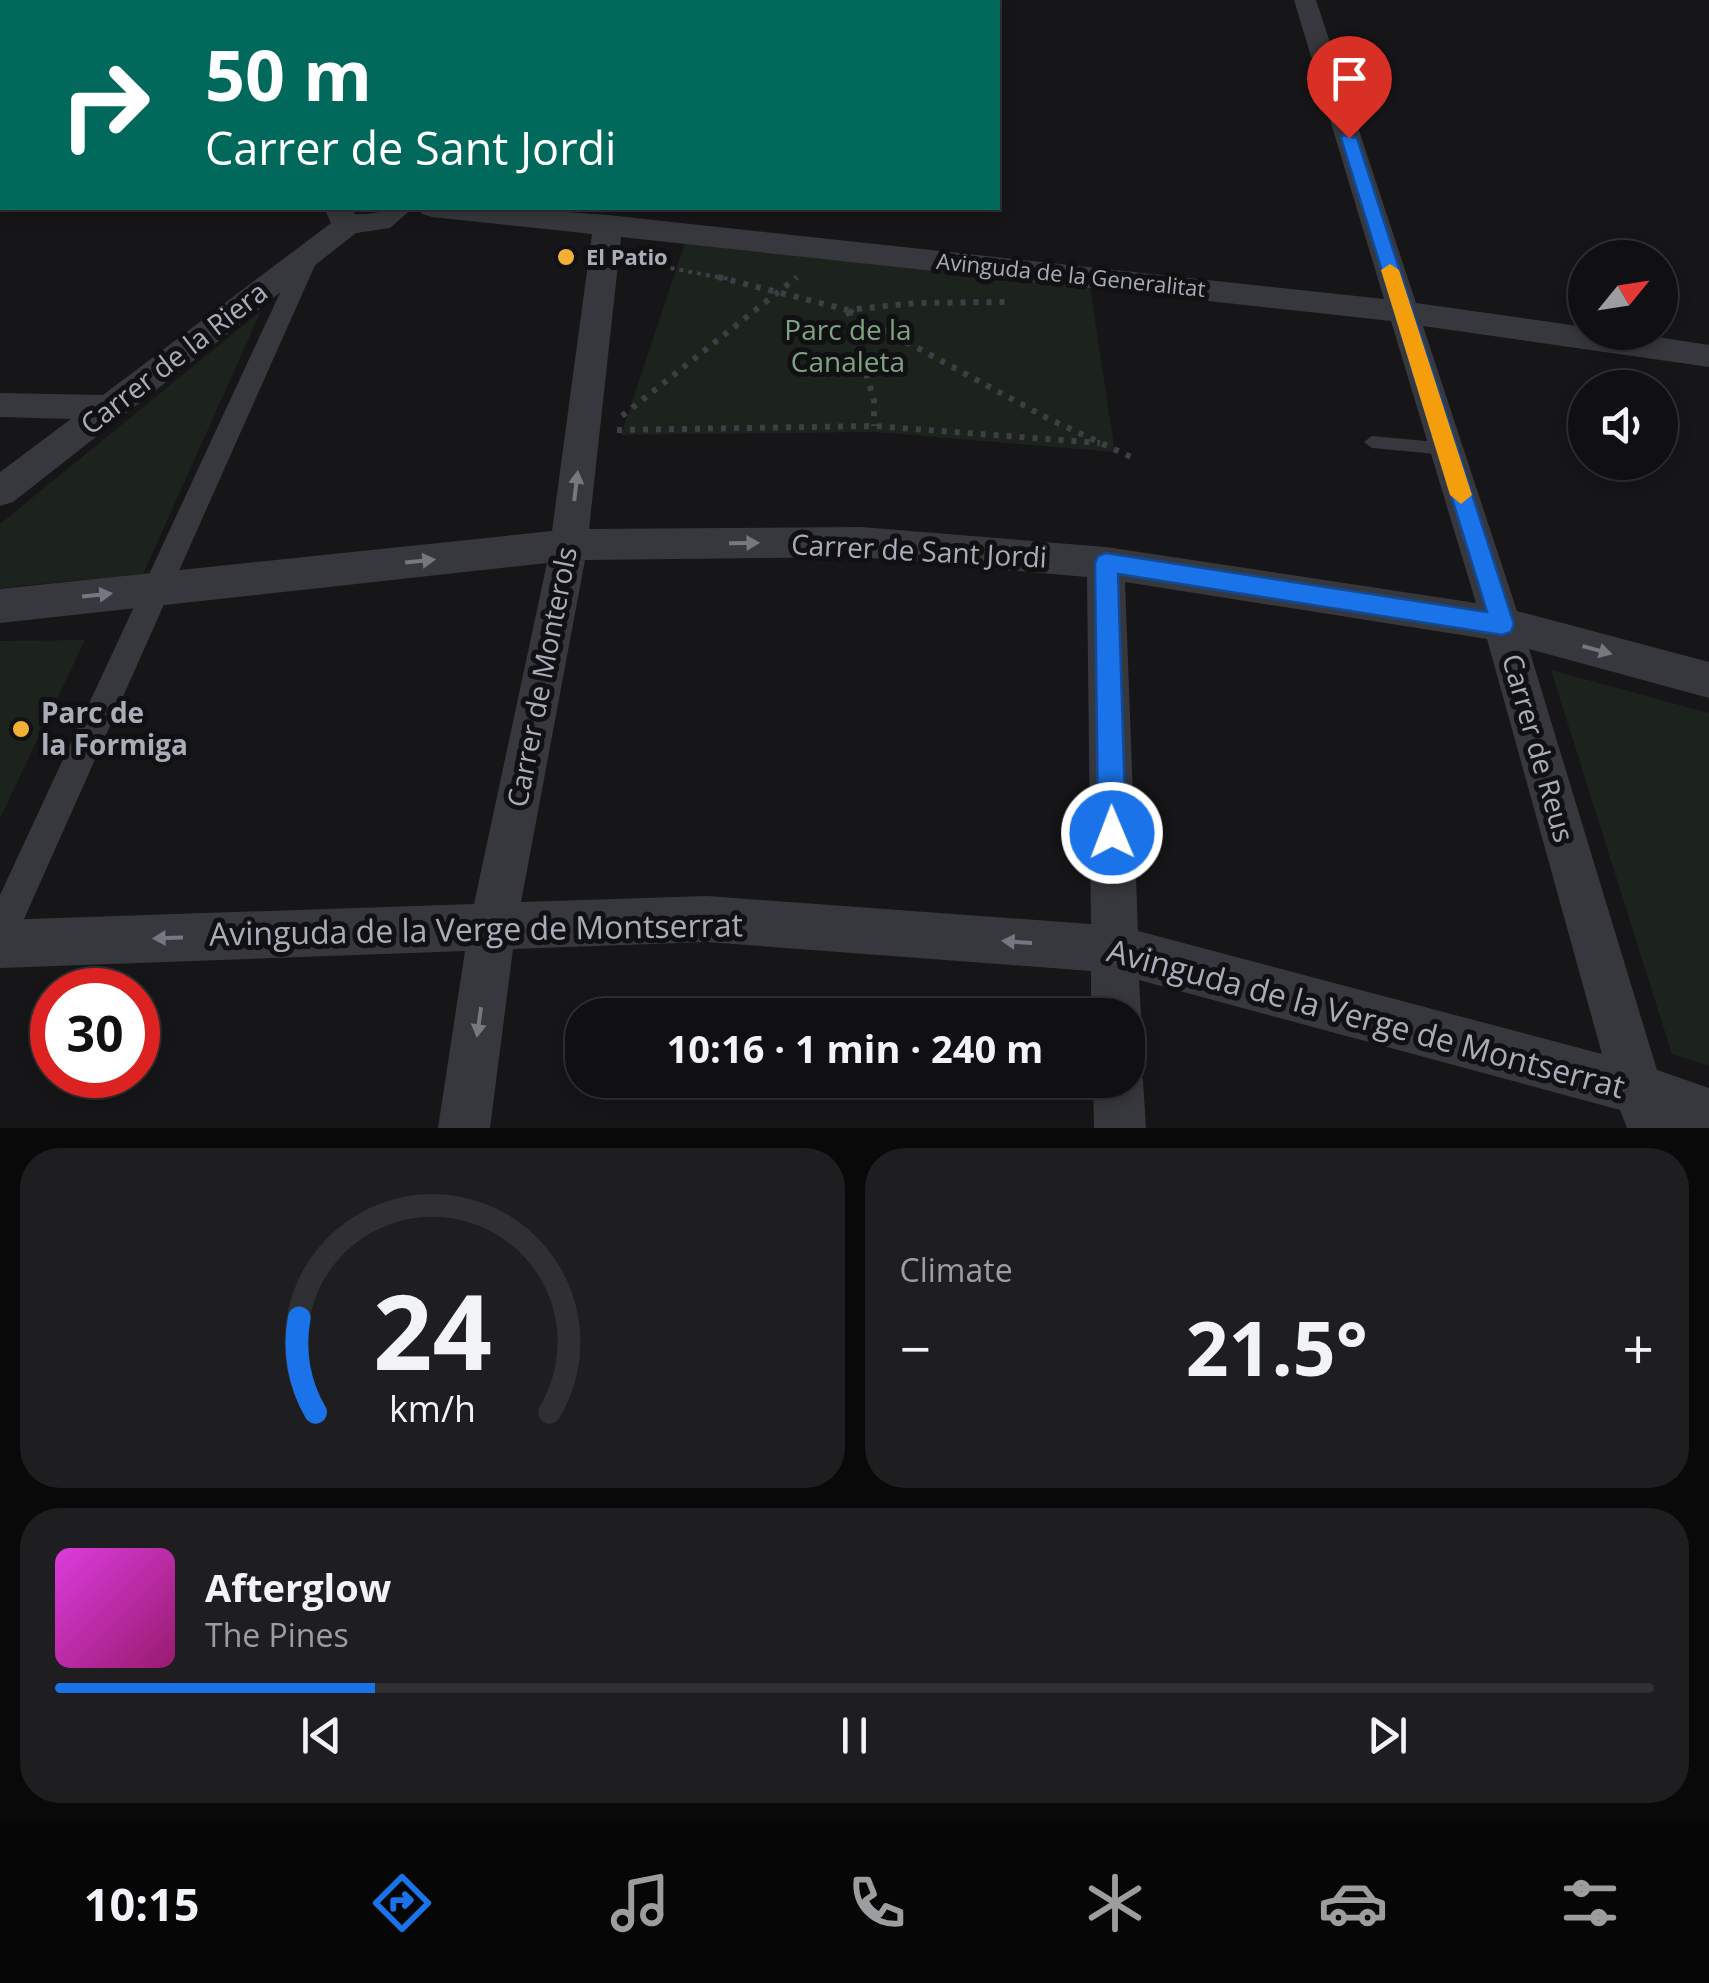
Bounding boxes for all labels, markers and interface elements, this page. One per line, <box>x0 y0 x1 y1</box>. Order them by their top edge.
text: 50 m <box>205 26 372 122</box>
pin <box>1307 36 1392 139</box>
icon: right <box>40 40 170 170</box>
icon: arrive <box>1322 51 1377 106</box>
text: Carrer de Sant Jordi <box>205 117 616 178</box>
north arrow <box>1568 240 1678 350</box>
map controls <box>1568 240 1678 480</box>
place label: El Patio <box>586 241 668 271</box>
street label: Avinguda de la Generalitat <box>935 245 1207 303</box>
marker: El Patio <box>555 246 577 268</box>
street label: Carrer de la Riera <box>72 272 275 442</box>
park label: Parc de la Canaleta <box>784 310 912 380</box>
button: sound <box>1568 370 1678 480</box>
one-way arrow <box>568 469 584 501</box>
street label: Carrer de Sant Jordi <box>790 524 1048 576</box>
one-way arrow <box>729 535 761 551</box>
street label: Carrer de Monterols <box>497 543 585 810</box>
one-way arrow <box>405 552 436 568</box>
one-way arrow <box>82 587 113 603</box>
one-way arrow <box>1581 642 1612 658</box>
street label: Carrer de Reus <box>1494 649 1584 846</box>
place label: Parc de la Formiga <box>41 693 188 763</box>
marker: Parc de la Formiga <box>10 718 32 740</box>
position arrow <box>1060 781 1164 885</box>
street label: Avinguda de la Verge de Montserrat <box>209 902 743 955</box>
street label: Avinguda de la Verge de Montserrat <box>1103 928 1630 1107</box>
one-way arrow <box>152 930 184 946</box>
one-way arrow <box>1001 933 1033 949</box>
speed limit sign: 30 <box>30 968 160 1098</box>
one-way arrow <box>471 1006 487 1038</box>
text: 10:16 · 1 min · 240 m <box>667 1022 1043 1074</box>
text: Climate <box>900 1248 1013 1291</box>
text: 24 <box>373 1259 492 1400</box>
text: 21.5° <box>1186 1296 1368 1398</box>
text: − <box>900 1310 931 1385</box>
text: + <box>1623 1310 1654 1385</box>
text: km/h <box>389 1384 476 1432</box>
text: Afterglow <box>205 1561 391 1613</box>
text: The Pines <box>205 1613 349 1656</box>
icon: previous <box>294 1708 349 1763</box>
icon: pause <box>827 1708 882 1763</box>
icon: next <box>1360 1708 1415 1763</box>
icon: directions <box>367 1868 437 1938</box>
icon: music <box>605 1868 675 1938</box>
icon: phone <box>842 1868 912 1938</box>
icon: climate <box>1080 1868 1150 1938</box>
icon: car <box>1318 1868 1388 1938</box>
icon: filters <box>1555 1868 1625 1938</box>
text: 10:15 <box>84 1873 200 1934</box>

